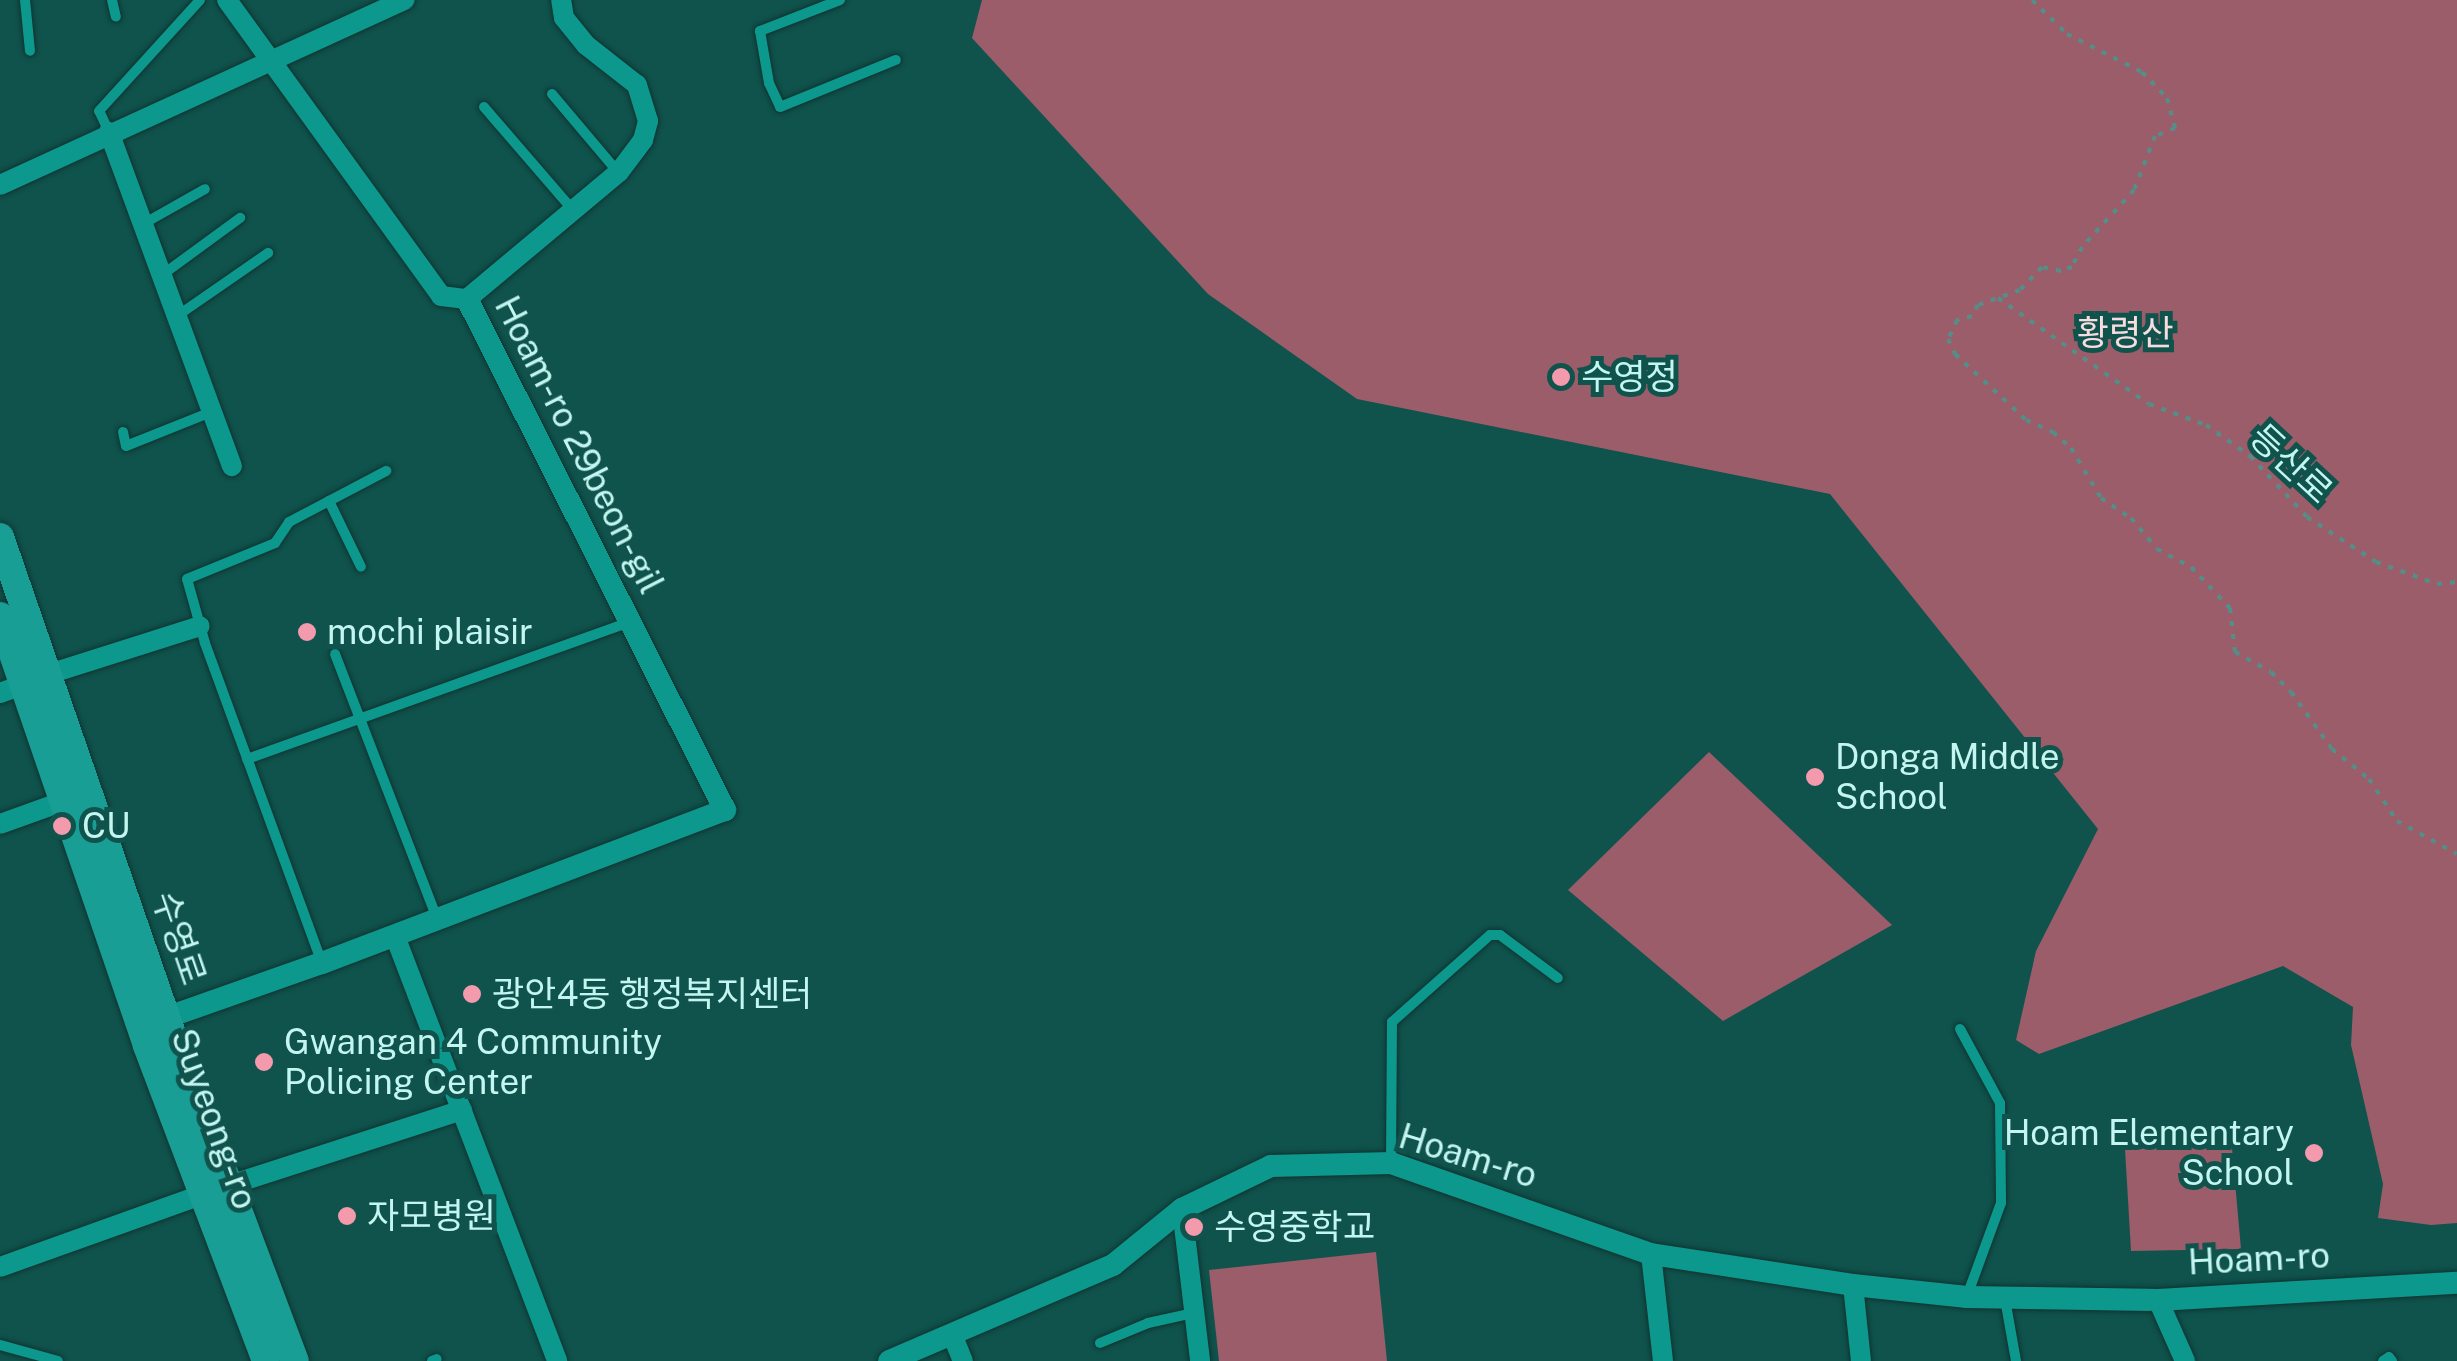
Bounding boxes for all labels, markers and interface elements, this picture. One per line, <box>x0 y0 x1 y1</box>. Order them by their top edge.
street label: Hoam-ro 29beon-gil <box>486 289 672 601</box>
park label: 황령산 <box>2077 312 2173 354</box>
place label: 수영정 <box>1581 356 1678 398</box>
marker: 수영정 <box>1550 366 1572 388</box>
street label: 등산로 <box>2241 416 2341 512</box>
place label: mochi plaisir <box>327 611 533 653</box>
marker: mochi plaisir <box>296 621 318 643</box>
place label: Donga Middle School <box>1835 736 2060 818</box>
marker: Donga Middle School <box>1804 766 1826 788</box>
place label: CU <box>82 805 131 847</box>
marker: CU <box>51 815 73 837</box>
street label: 수영로 <box>143 885 215 991</box>
place label: 광안4동 행정복지센터 <box>492 973 812 1015</box>
marker: 광안4동 행정복지센터 <box>461 983 483 1005</box>
place label: Gwangan 4 Community Policing Center <box>284 1021 662 1103</box>
street label: Suyeong-ro <box>162 1023 266 1215</box>
marker: Gwangan 4 Community Policing Center <box>253 1051 275 1073</box>
place label: Hoam Elementary School <box>2004 1112 2294 1194</box>
street label: Hoam-ro <box>1394 1115 1542 1197</box>
marker: Hoam Elementary School <box>2303 1142 2325 1164</box>
place label: 자모병원 <box>367 1195 496 1237</box>
marker: 자모병원 <box>336 1205 358 1227</box>
place label: 수영중학교 <box>1214 1206 1375 1248</box>
marker: 수영중학교 <box>1183 1216 1205 1238</box>
street label: Hoam-ro <box>2187 1234 2331 1284</box>

